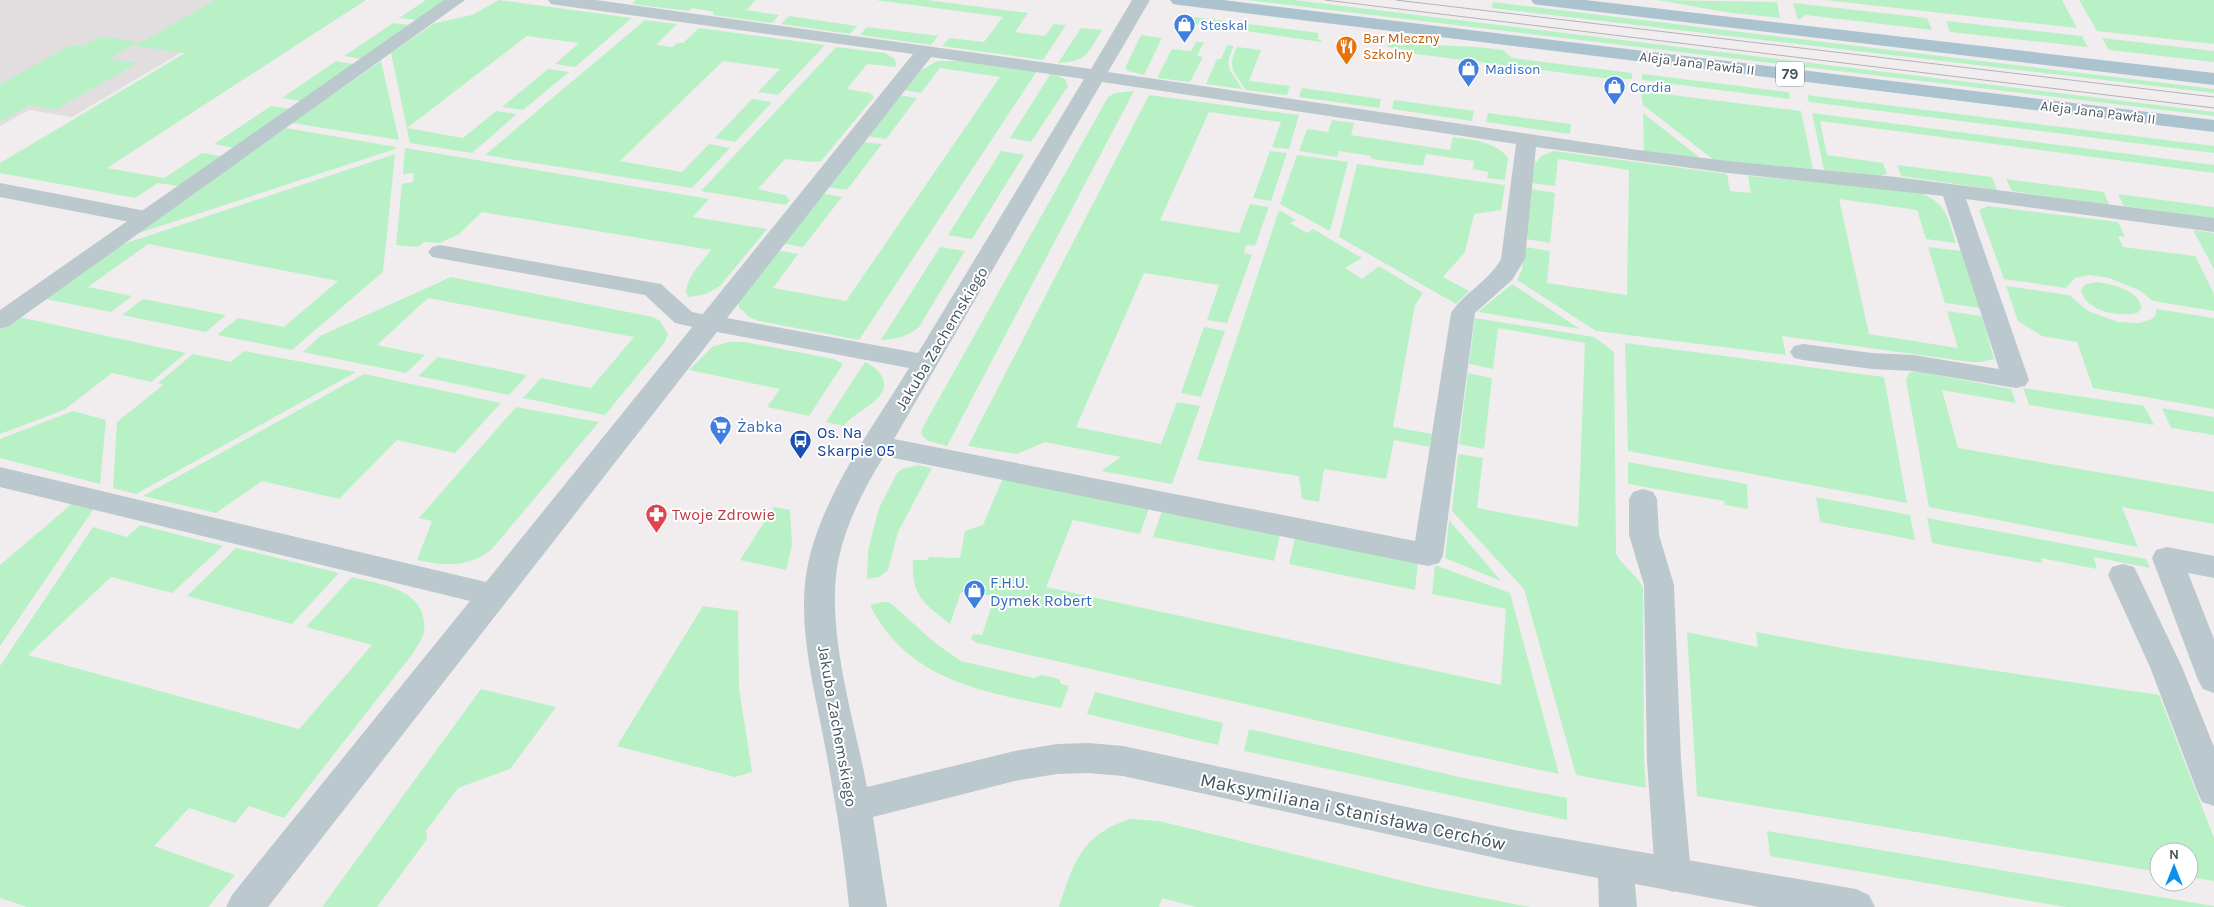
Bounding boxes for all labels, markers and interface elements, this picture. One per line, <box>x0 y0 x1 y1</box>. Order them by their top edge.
shop icon: Steskal <box>1172 13 1196 44</box>
place label: Steskal <box>1200 17 1248 34</box>
place label: Bar Mleczny Szkolny <box>1363 30 1440 63</box>
restaurant icon: Bar Mleczny Szkolny <box>1335 34 1359 65</box>
street label: Aleja Jana Pawła II <box>1638 48 1755 79</box>
shop icon: Madison <box>1457 57 1481 88</box>
place label: Madison <box>1485 61 1541 78</box>
road number: 79 <box>1776 62 1804 86</box>
shop icon: Cordia <box>1602 75 1626 106</box>
place label: Cordia <box>1630 79 1671 96</box>
street label: Aleja Jana Pawła II <box>2039 97 2156 128</box>
street label: Jakuba Zachemskiego <box>891 263 992 413</box>
supermarket icon: Żabka <box>709 414 733 445</box>
place label: Żabka <box>737 417 783 436</box>
place label: Os. Na Skarpie 05 <box>817 423 895 460</box>
bus stop icon: Os. Na Skarpie 05 <box>789 429 813 460</box>
pharmacy icon: Twoje Zdrowie <box>644 502 668 533</box>
place label: Twoje Zdrowie <box>672 505 775 524</box>
place label: F.H.U. Dymek Robert <box>990 573 1092 610</box>
shop icon: F.H.U. Dymek Robert <box>962 579 986 610</box>
street label: Jakuba Zachemskiego <box>814 644 861 808</box>
street label: Maksymiliana i Stanisława Cerchów <box>1198 769 1508 855</box>
north arrow <box>2149 842 2199 892</box>
text: N <box>2169 846 2179 863</box>

